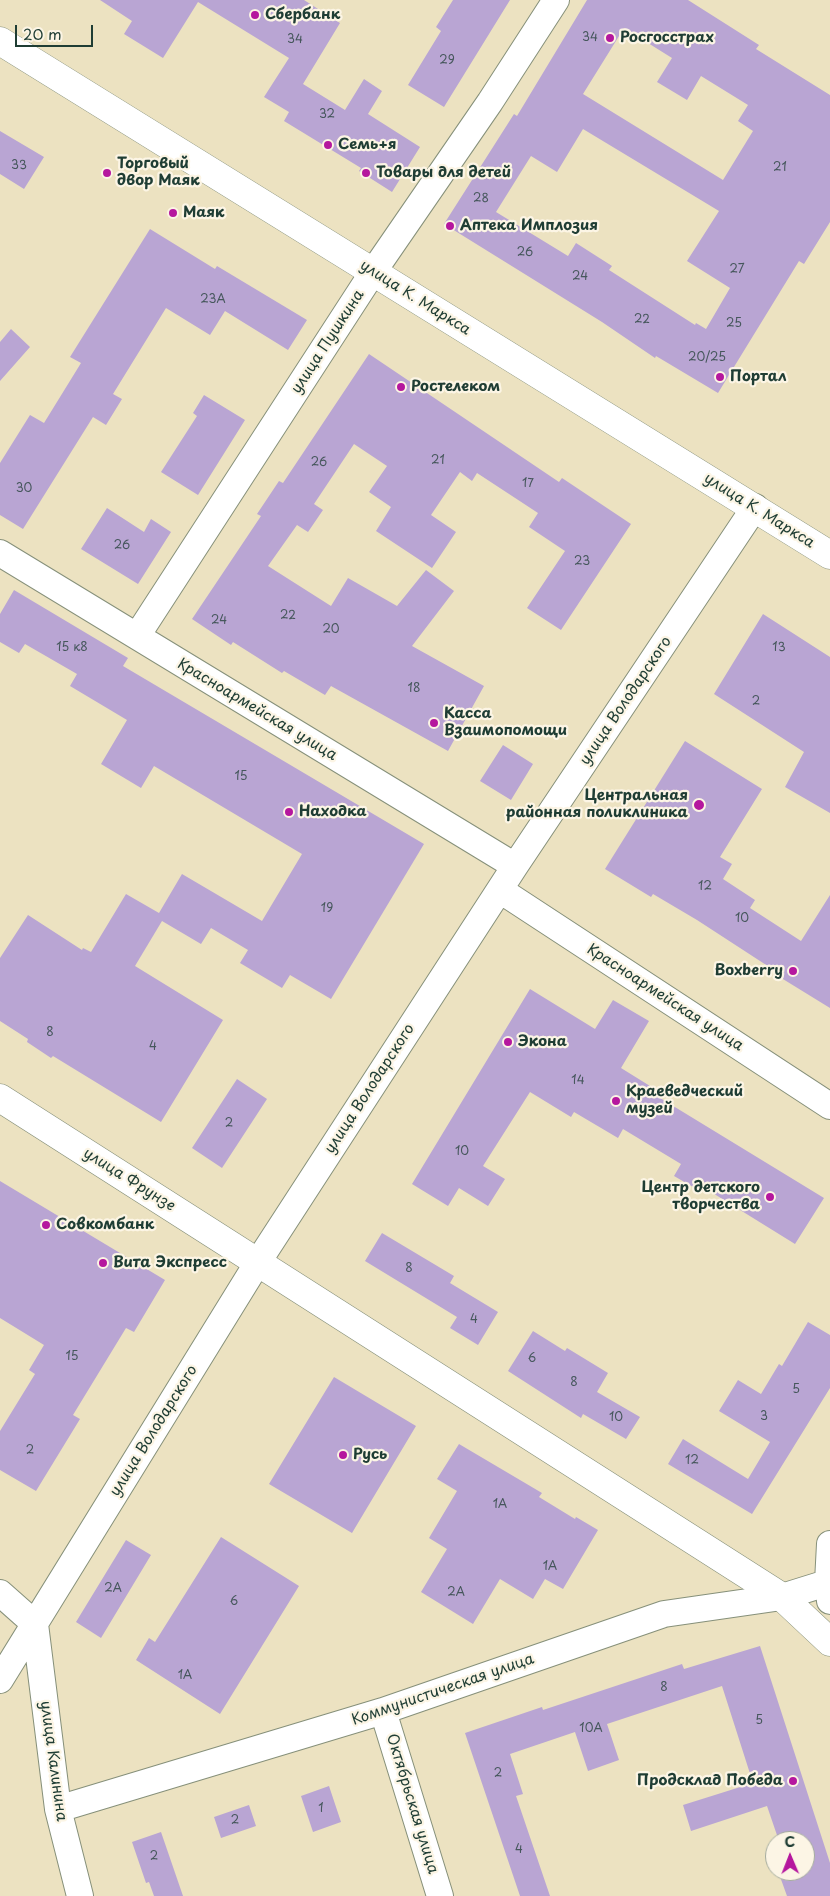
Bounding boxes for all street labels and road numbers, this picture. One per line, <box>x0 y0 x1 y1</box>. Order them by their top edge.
street label: улица К. Маркса <box>356 257 474 339</box>
street label: улица Пушкина <box>288 287 368 397</box>
street label: улица К. Маркса <box>700 470 818 552</box>
street label: улица Володарского <box>576 633 676 769</box>
street label: Красноармейская улица <box>174 655 340 765</box>
street label: Красноармейская улица <box>583 941 747 1055</box>
street label: улица Володарского <box>321 1021 419 1157</box>
street label: улица Фрунзе <box>80 1145 178 1215</box>
street label: улица Володарского <box>106 1362 202 1500</box>
street label: Коммунистическая улица <box>349 1650 537 1730</box>
street label: улица Калинина <box>36 1700 70 1822</box>
street label: Октябрьская улица <box>382 1732 442 1876</box>

